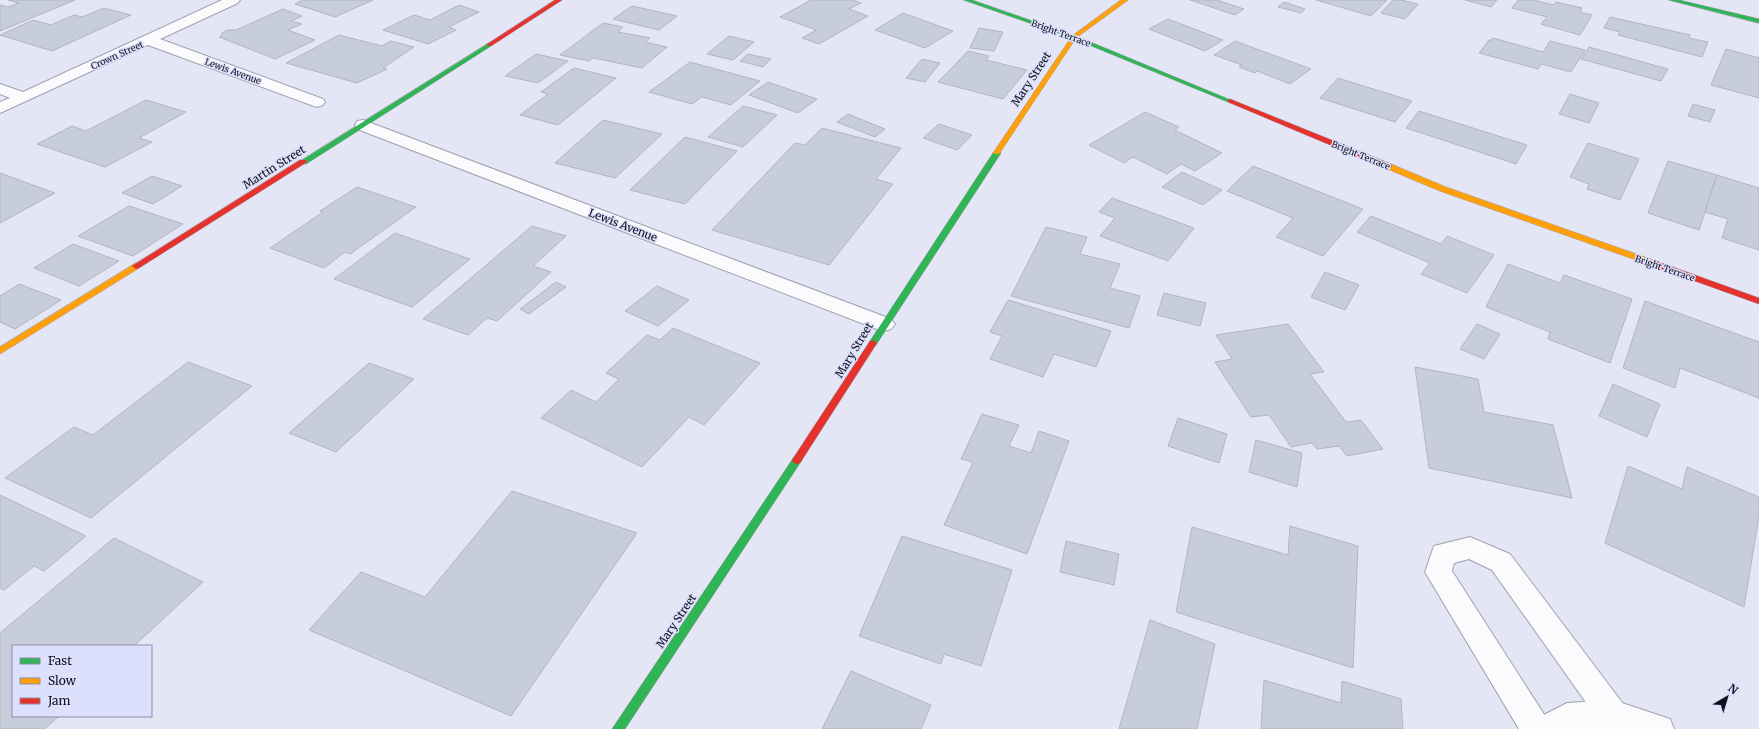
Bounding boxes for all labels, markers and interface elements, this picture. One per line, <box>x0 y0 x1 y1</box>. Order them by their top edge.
street label: Bright Terrace <box>1030 17 1092 49</box>
street label: Crown Street <box>89 38 145 71</box>
street label: Mary Street <box>1008 48 1054 109</box>
street label: Lewis Avenue <box>203 56 263 86</box>
street label: Bright Terrace <box>1330 138 1392 172</box>
street label: Martin Street <box>240 142 308 192</box>
street label: Lewis Avenue <box>587 205 660 245</box>
street label: Bright Terrace <box>1634 253 1697 283</box>
street label: Mary Street <box>832 319 876 380</box>
street label: Mary Street <box>653 591 700 651</box>
legend <box>12 645 152 717</box>
text: Fast <box>48 653 72 668</box>
text: Slow <box>48 673 77 688</box>
north arrow <box>1707 677 1747 717</box>
text: N <box>1725 681 1741 697</box>
text: Jam <box>47 693 71 708</box>

